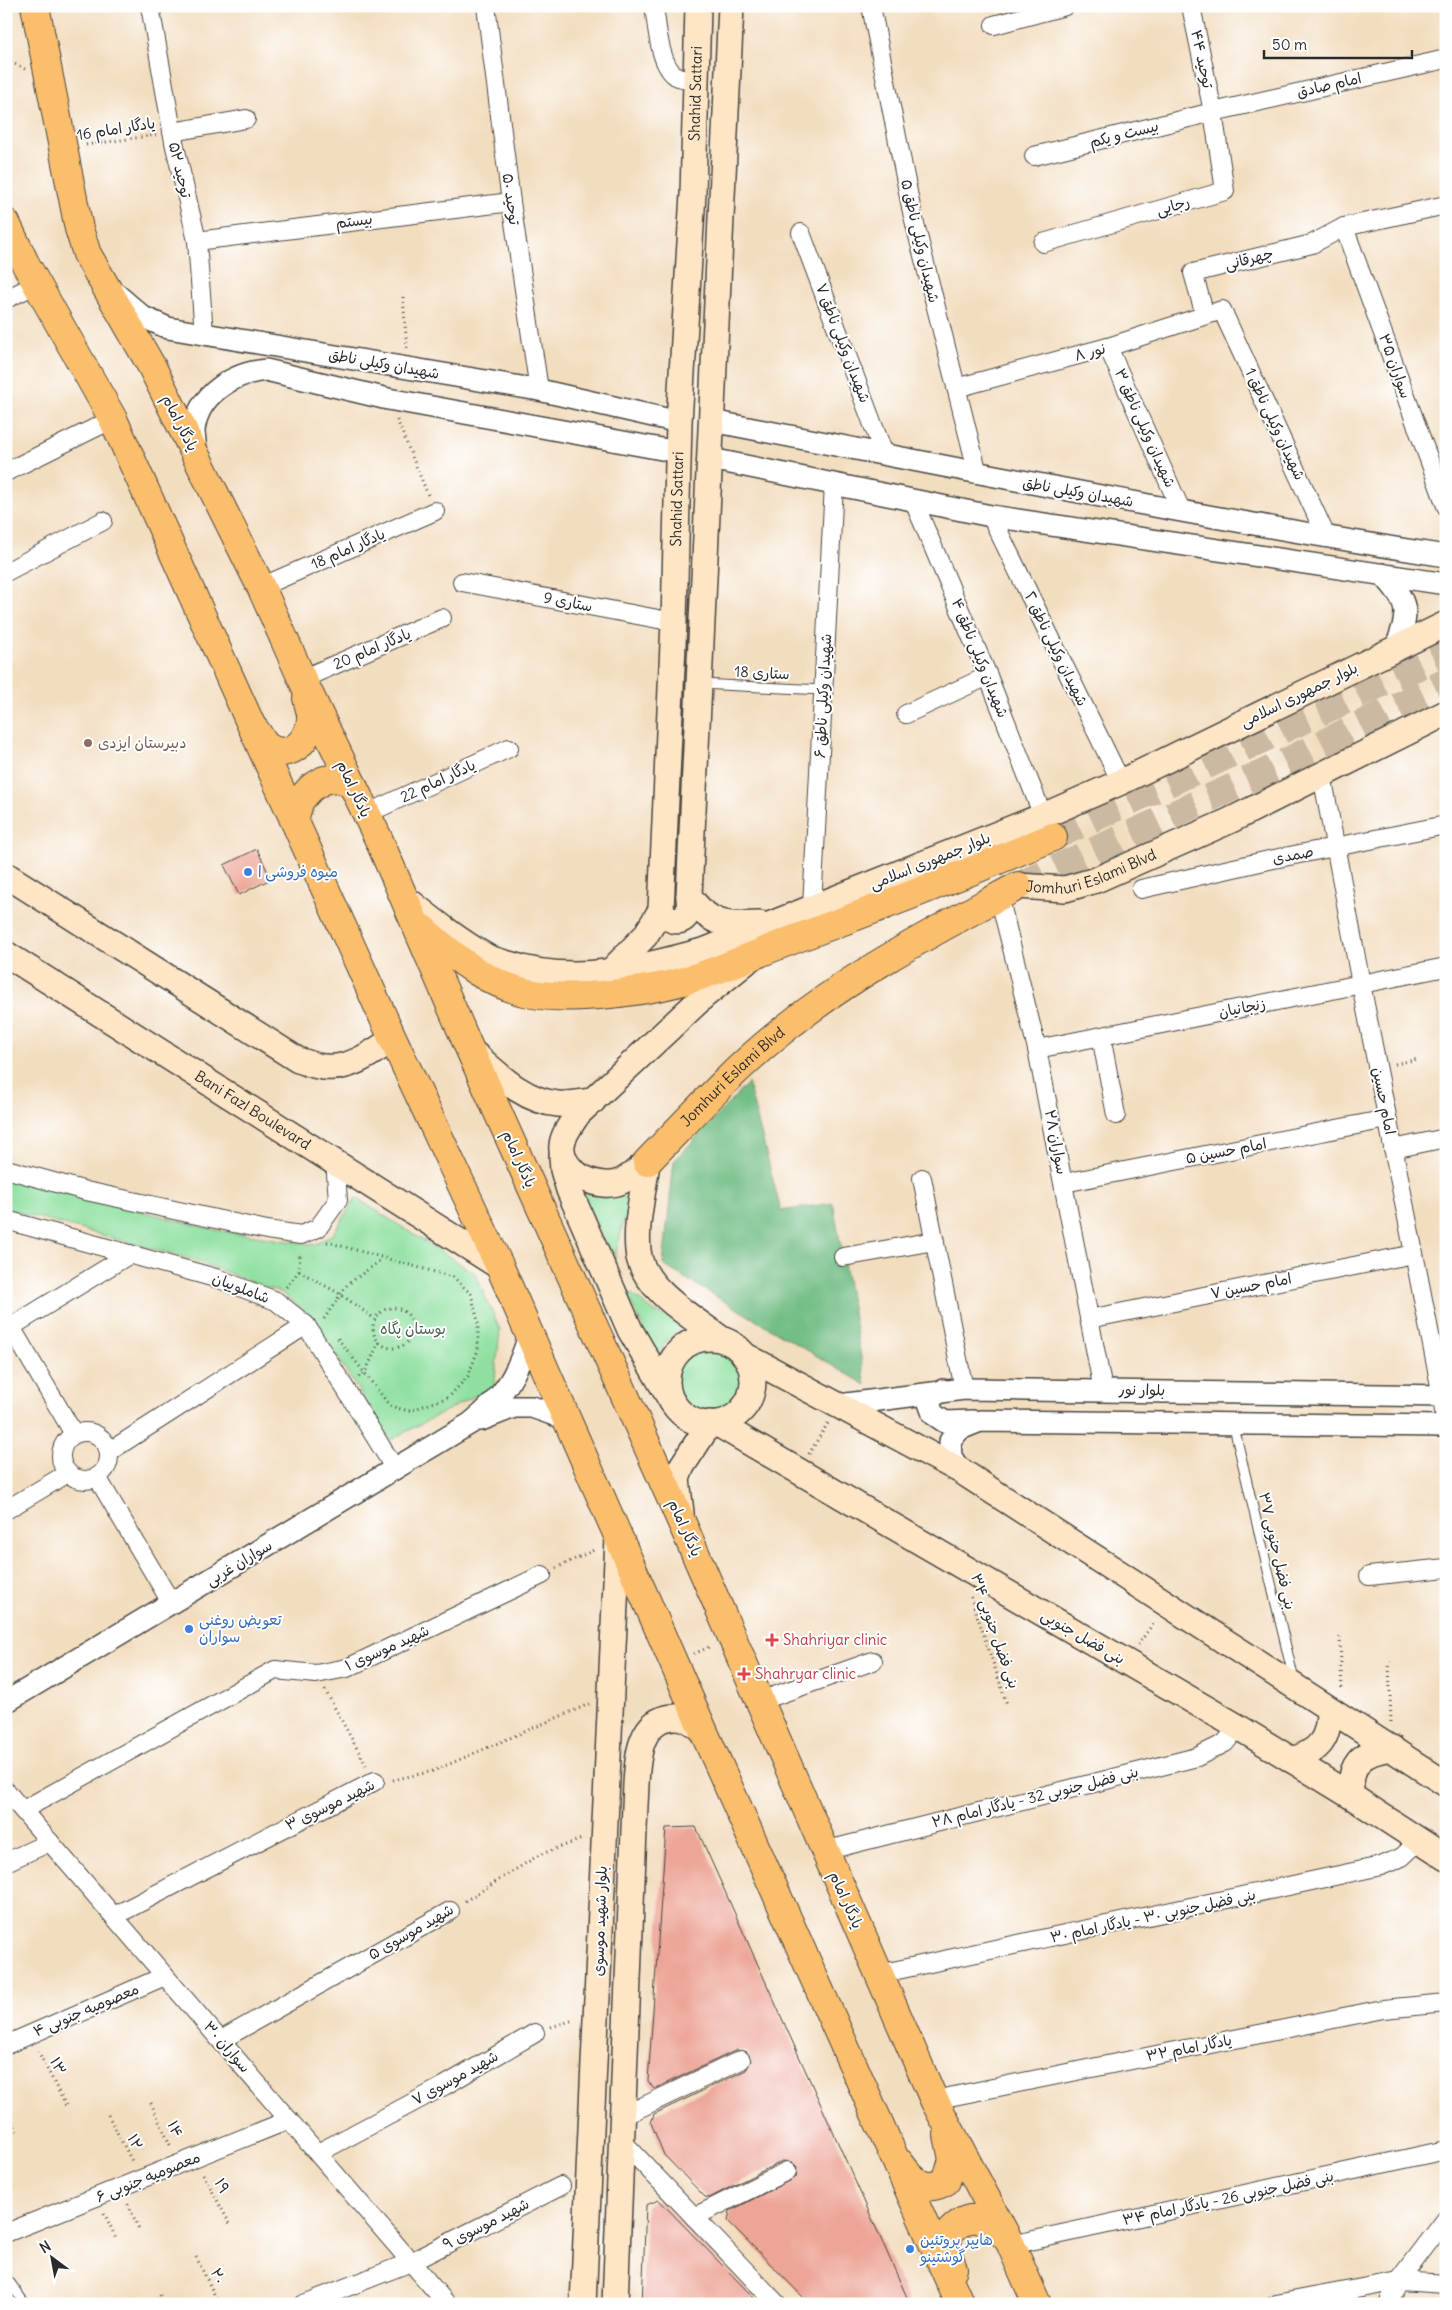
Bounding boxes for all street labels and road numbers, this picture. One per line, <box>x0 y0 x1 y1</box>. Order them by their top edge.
street label: توحید ۴۴ <box>1187 28 1218 90</box>
street label: Shahid Sattari <box>684 46 706 141</box>
street label: امام صادق <box>1295 68 1364 103</box>
street label: یادگار امام 16 <box>75 113 157 146</box>
street label: بیست و یکم <box>1087 116 1161 154</box>
street label: توحید ۵۲ <box>165 140 196 200</box>
street label: توحید ۵۰ <box>498 172 525 227</box>
street label: شهیدان وکیلی ناطق ۵ <box>896 177 944 305</box>
street label: رجایی <box>1154 192 1192 220</box>
street label: بیستم <box>334 209 374 235</box>
street label: چهرقانی <box>1223 243 1275 275</box>
street label: شهیدان وکیلی ناطق ۷ <box>811 280 875 406</box>
street label: سواران ۳۵ <box>1375 331 1416 401</box>
street label: نور ۸ <box>1072 338 1108 365</box>
street label: شهیدان وکیلی ناطق <box>327 344 441 384</box>
street label: شهیدان وکیلی ناطق ۳ <box>1110 365 1180 491</box>
street label: شهیدان وکیلی ناطق 1 <box>1240 365 1310 483</box>
street label: یادگار امام <box>156 391 203 455</box>
street label: Shahid Sattari <box>666 451 687 547</box>
street label: شهیدان وکیلی ناطق <box>1021 472 1135 512</box>
street label: یادگار امام 18 <box>308 524 389 575</box>
street label: ستاری 9 <box>542 587 594 616</box>
street label: شهیدان وکیلی ناطق ٢ <box>1020 589 1092 709</box>
street label: شهیدان وکیلی ناطق ۴ <box>947 595 1013 721</box>
street label: یادگار امام 20 <box>330 624 414 675</box>
street label: شهیدان وکیلی ناطق ۶ <box>810 633 836 759</box>
street label: بلوار جمهوری اسلامی <box>1237 658 1361 732</box>
street label: ستاری 18 <box>734 662 790 683</box>
street label: یادگار امام 22 <box>397 755 479 808</box>
street label: یادگار امام <box>331 757 376 821</box>
street label: بلوار جمهوری اسلامی <box>867 828 993 894</box>
street label: صمدی <box>1271 841 1315 868</box>
street label: Jomhuri Eslami Blvd <box>1025 844 1159 898</box>
street label: زنجانیان <box>1217 994 1267 1021</box>
street label: Jomhuri Eslami Blvd <box>676 1022 789 1130</box>
street label: Bani Fazl Boulevard <box>191 1066 315 1154</box>
street label: امام حسین <box>1367 1066 1400 1137</box>
street label: سواران ۲۸ <box>1041 1108 1072 1176</box>
street label: یادگار امام <box>497 1127 541 1191</box>
street label: امام حسین ۵ <box>1184 1133 1268 1170</box>
street label: شاملوییان <box>210 1268 272 1308</box>
street label: امام حسین ۷ <box>1209 1268 1294 1305</box>
street label: بلوار نور <box>1118 1380 1165 1399</box>
street label: بنی فضل جنوبی ۳۷ <box>1254 1490 1300 1612</box>
street label: یادگار امام <box>663 1496 707 1560</box>
street label: سواران غربی <box>202 1535 276 1591</box>
street label: بنی فضل جنوبی ۳۴ <box>966 1571 1024 1691</box>
street label: بنی فضل جنوبی <box>1038 1605 1128 1669</box>
street label: شهید موسوی ۱ <box>342 1620 432 1675</box>
street label: بنی فضل جنوبی 32 - یادگار امام ۲۸ <box>930 1762 1141 1833</box>
street label: شهید موسوی ۳ <box>282 1775 378 1834</box>
street label: بلوار شهید موسوی <box>588 1865 611 1977</box>
street label: یادگار امام <box>824 1868 868 1932</box>
street label: بنی فضل جنوبی ۳۰ - یادگار امام ۳۰ <box>1048 1884 1258 1949</box>
street label: شهید موسوی ۵ <box>365 1899 457 1964</box>
street label: معصومیه جنوبی ۴ <box>30 1979 142 2041</box>
street label: سواران ۳۰ <box>200 2017 255 2076</box>
street label: یادگار امام ۳۲ <box>1144 2030 1234 2067</box>
street label: شهید موسوی ۷ <box>408 2046 501 2109</box>
street label: ۱۳ <box>46 2054 71 2078</box>
street label: ۱۴ <box>163 2117 188 2140</box>
street label: ۱۲ <box>123 2130 147 2153</box>
street label: معصومیه جنوبی ۶ <box>93 2147 203 2207</box>
street label: بنی فضل جنوبی 26 - یادگار امام ۳۴ <box>1121 2166 1336 2231</box>
street label: ۱۹ <box>211 2175 234 2197</box>
street label: شهید موسوی ۹ <box>439 2194 532 2253</box>
street label: ۲۰ <box>207 2265 230 2287</box>

